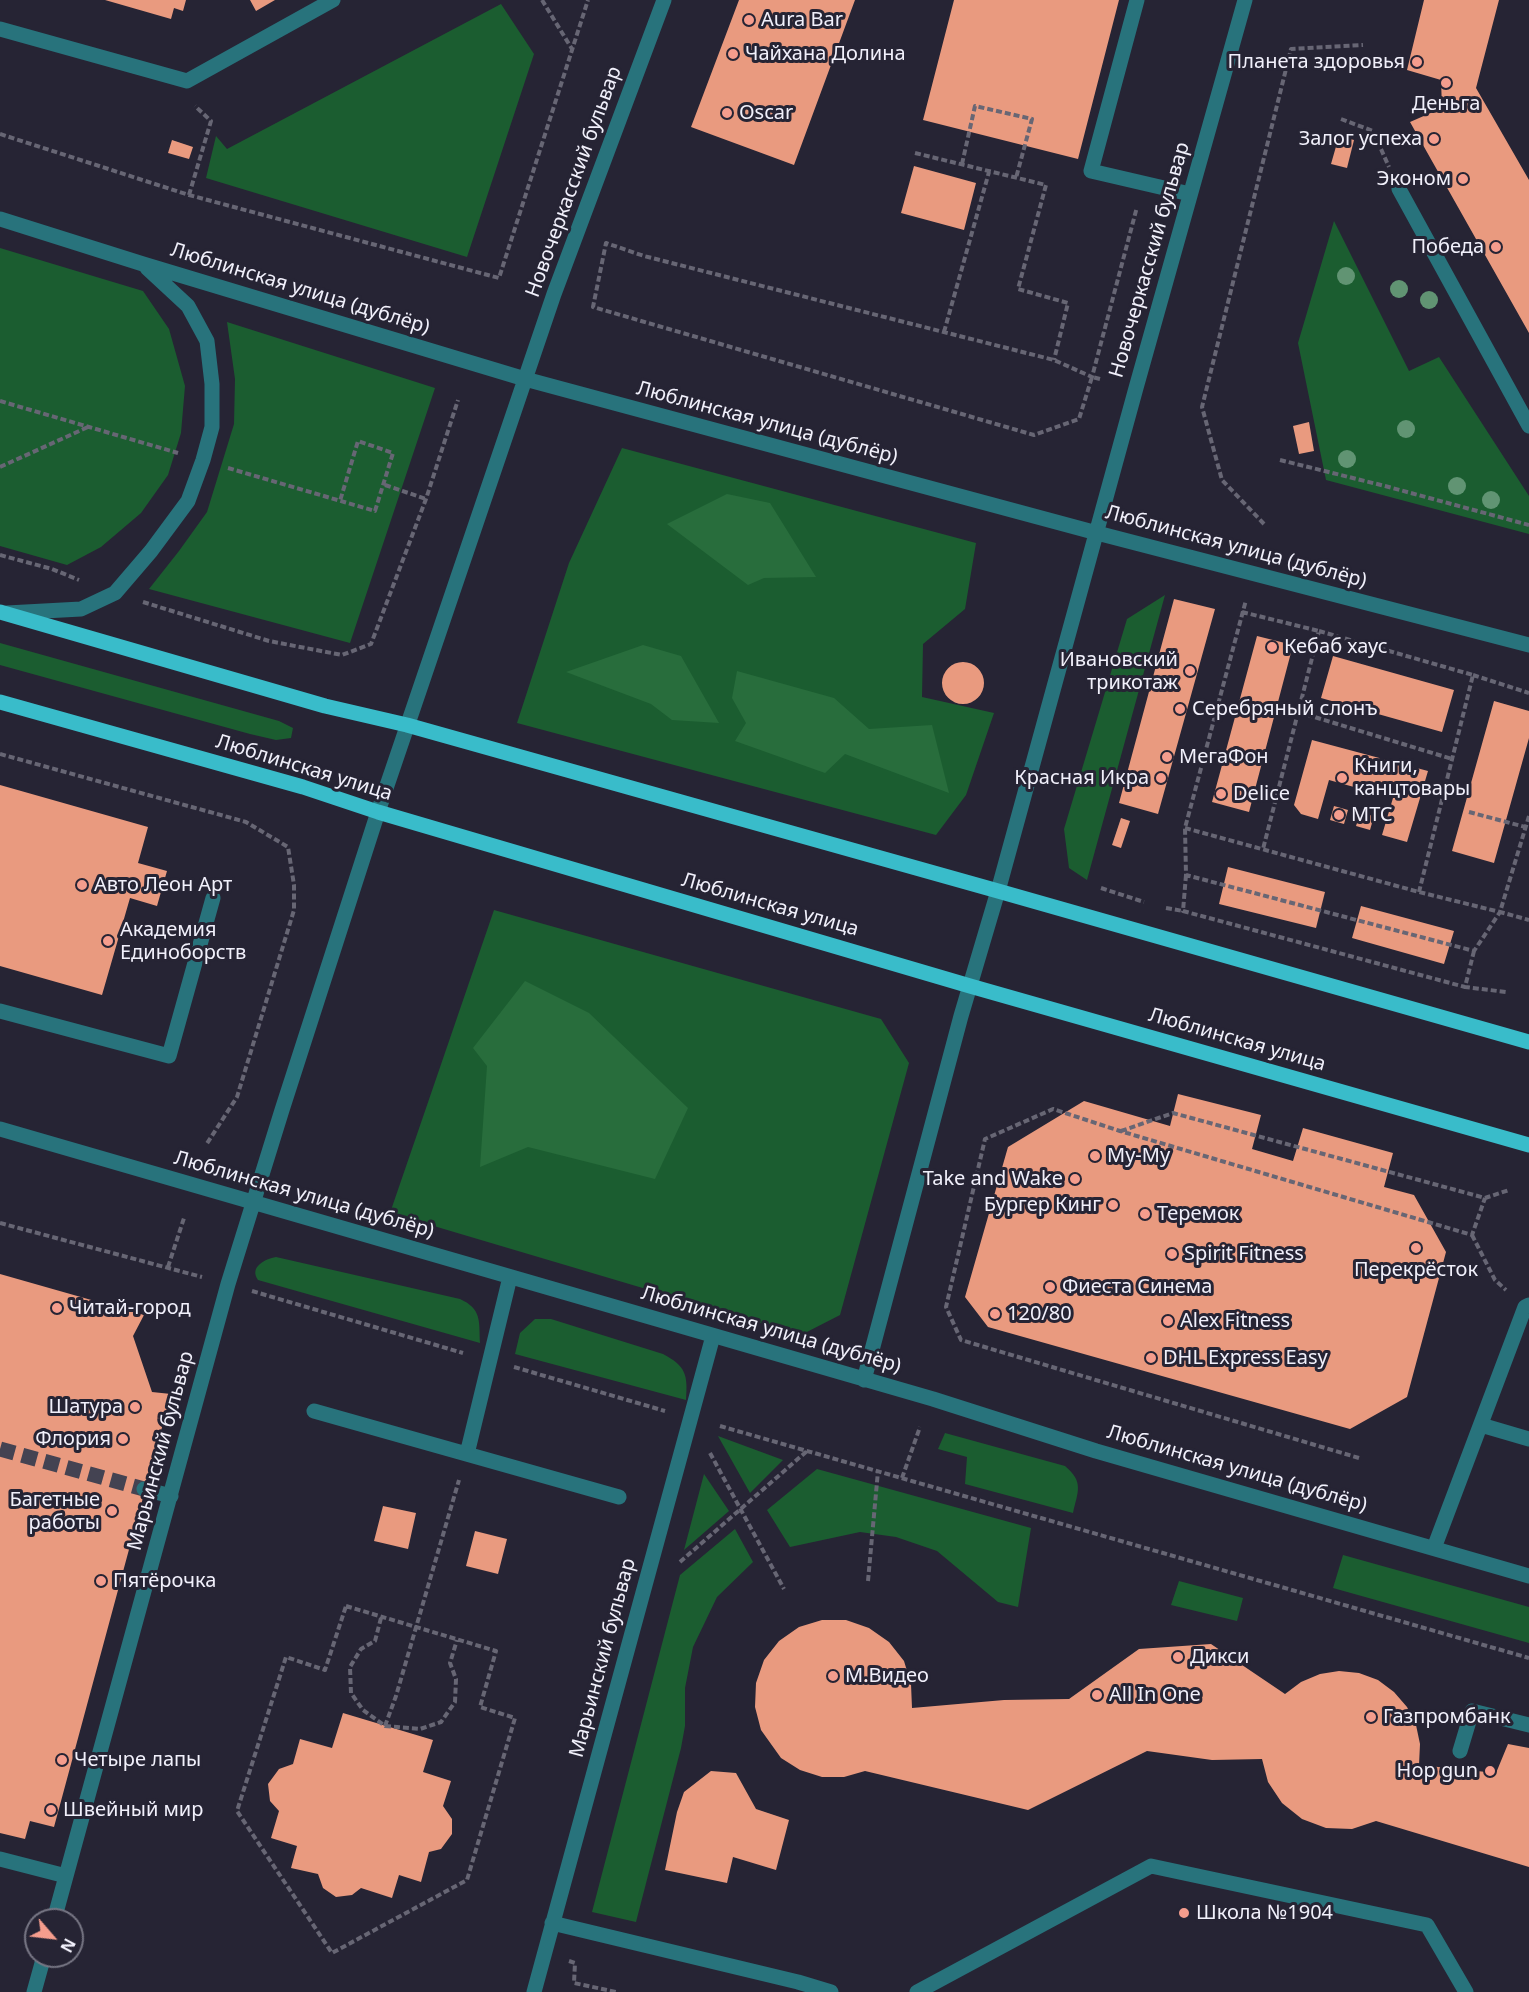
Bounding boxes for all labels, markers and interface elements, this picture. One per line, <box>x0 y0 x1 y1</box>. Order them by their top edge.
place label: Aura Bar <box>761 8 843 32</box>
marker: Aura Bar <box>742 13 756 27</box>
place label: Чайхана Долина <box>745 42 906 66</box>
marker: Чайхана Долина <box>726 47 740 61</box>
place label: Планета здоровья <box>1228 50 1405 74</box>
marker: Планета здоровья <box>1410 55 1424 69</box>
street label: Новочеркасский бульвар <box>521 63 627 301</box>
marker: Деньга <box>1439 76 1453 90</box>
place label: Деньга <box>1412 92 1480 116</box>
place label: Oscar <box>739 101 793 125</box>
marker: Oscar <box>720 106 734 120</box>
place label: Залог успеха <box>1299 127 1422 151</box>
marker: Залог успеха <box>1427 132 1441 146</box>
street label: Новочеркасский бульвар <box>1105 139 1195 381</box>
place label: Эконом <box>1376 167 1451 191</box>
marker: Эконом <box>1456 172 1470 186</box>
place label: Победа <box>1411 235 1484 259</box>
street label: Люблинская улица (дублёр) <box>168 238 432 340</box>
marker: Победа <box>1489 240 1503 254</box>
street label: Люблинская улица (дублёр) <box>634 377 900 469</box>
street label: Люблинская улица (дублёр) <box>1103 501 1369 593</box>
place label: Кебаб хаус <box>1284 635 1387 659</box>
marker: Кебаб хаус <box>1265 640 1279 654</box>
place label: Ивановский трикотаж <box>1060 648 1178 695</box>
marker: Ивановский трикотаж <box>1183 664 1197 678</box>
place label: Серебряный слонъ <box>1192 697 1378 721</box>
marker: Серебряный слонъ <box>1173 702 1187 716</box>
street label: Люблинская улица <box>213 730 395 806</box>
place label: МегаФон <box>1179 745 1269 769</box>
marker: МегаФон <box>1160 750 1174 764</box>
place label: Книги, канцтовары <box>1354 754 1470 801</box>
place label: Красная Икра <box>1014 766 1149 790</box>
marker: Красная Икра <box>1154 771 1168 785</box>
marker: Книги, канцтовары <box>1335 771 1349 785</box>
place label: Delice <box>1233 782 1290 806</box>
marker: Delice <box>1214 787 1228 801</box>
place label: МТС <box>1351 803 1393 827</box>
marker: МТС <box>1332 808 1346 822</box>
street label: Люблинская улица <box>679 868 861 942</box>
place label: Авто Леон Арт <box>94 873 232 897</box>
marker: Авто Леон Арт <box>75 878 89 892</box>
place label: Академия Единоборств <box>120 918 246 965</box>
marker: Академия Единоборств <box>101 934 115 948</box>
street label: Люблинская улица <box>1146 1003 1328 1077</box>
place label: Му-Му <box>1107 1144 1170 1168</box>
street label: Люблинская улица (дублёр) <box>171 1146 437 1244</box>
marker: Му-Му <box>1088 1149 1102 1163</box>
place label: Take and Wake <box>923 1167 1063 1191</box>
marker: Take and Wake <box>1068 1172 1082 1186</box>
place label: Бургер Кинг <box>984 1193 1101 1217</box>
marker: Бургер Кинг <box>1106 1198 1120 1212</box>
place label: Теремок <box>1157 1202 1239 1226</box>
marker: Теремок <box>1138 1207 1152 1221</box>
marker: Перекрёсток <box>1409 1241 1423 1255</box>
place label: Spirit Fitness <box>1184 1242 1304 1266</box>
marker: Spirit Fitness <box>1165 1247 1179 1261</box>
place label: Перекрёсток <box>1354 1258 1478 1282</box>
place label: Фиеста Синема <box>1062 1275 1212 1299</box>
marker: Фиеста Синема <box>1043 1280 1057 1294</box>
street label: Люблинская улица (дублёр) <box>638 1281 904 1379</box>
place label: Читай-город <box>69 1296 191 1320</box>
marker: Читай-город <box>50 1301 64 1315</box>
place label: 120/80 <box>1007 1302 1072 1326</box>
marker: 120/80 <box>988 1307 1002 1321</box>
place label: Alex Fitness <box>1180 1309 1290 1333</box>
marker: Alex Fitness <box>1161 1314 1175 1328</box>
place label: DHL Express Easy <box>1163 1346 1328 1370</box>
street label: Марьинский бульвар <box>123 1349 199 1553</box>
marker: DHL Express Easy <box>1144 1351 1158 1365</box>
place label: Шатура <box>49 1395 123 1419</box>
marker: Шатура <box>128 1400 142 1414</box>
street label: Люблинская улица (дублёр) <box>1104 1420 1370 1518</box>
place label: Флория <box>35 1427 111 1451</box>
marker: Флория <box>116 1432 130 1446</box>
place label: Багетные работы <box>9 1488 100 1535</box>
marker: Багетные работы <box>105 1504 119 1518</box>
street label: Марьинский бульвар <box>565 1556 641 1760</box>
place label: Пятёрочка <box>113 1569 216 1593</box>
marker: Пятёрочка <box>94 1574 108 1588</box>
place label: Дикси <box>1190 1645 1249 1669</box>
marker: Дикси <box>1171 1650 1185 1664</box>
place label: М.Видео <box>845 1664 929 1688</box>
marker: М.Видео <box>826 1669 840 1683</box>
place label: All In One <box>1109 1683 1201 1707</box>
marker: All In One <box>1090 1688 1104 1702</box>
place label: Газпромбанк <box>1383 1705 1511 1729</box>
marker: Газпромбанк <box>1364 1710 1378 1724</box>
place label: Четыре лапы <box>74 1748 201 1772</box>
marker: Четыре лапы <box>55 1753 69 1767</box>
place label: Hop gun <box>1397 1759 1478 1783</box>
marker: Hop gun <box>1483 1764 1497 1778</box>
place label: Швейный мир <box>63 1798 203 1822</box>
marker: Швейный мир <box>44 1803 58 1817</box>
place label: Школа №1904 <box>1196 1901 1333 1925</box>
marker: Школа №1904 <box>1177 1906 1191 1920</box>
north arrow <box>24 1908 84 1968</box>
text: N <box>55 1935 81 1956</box>

